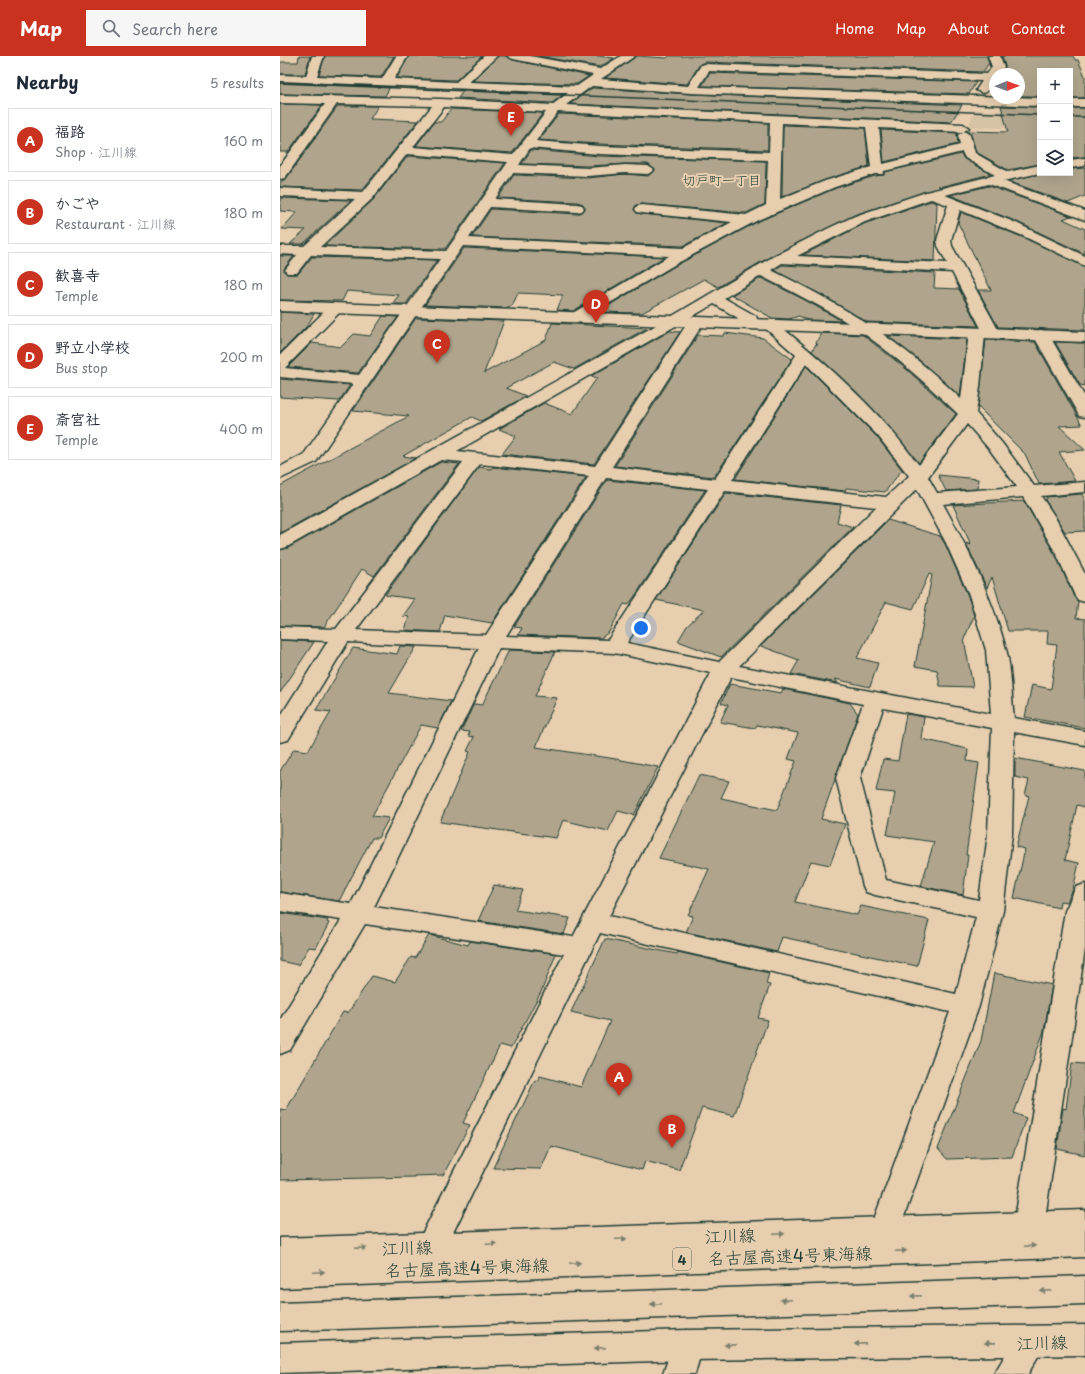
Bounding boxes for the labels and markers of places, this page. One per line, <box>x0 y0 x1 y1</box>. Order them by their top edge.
pin: E <box>498 103 524 136</box>
pin: D <box>583 290 609 323</box>
pin: C <box>424 330 450 363</box>
pin: A <box>606 1063 632 1096</box>
pin: B <box>659 1115 685 1148</box>

